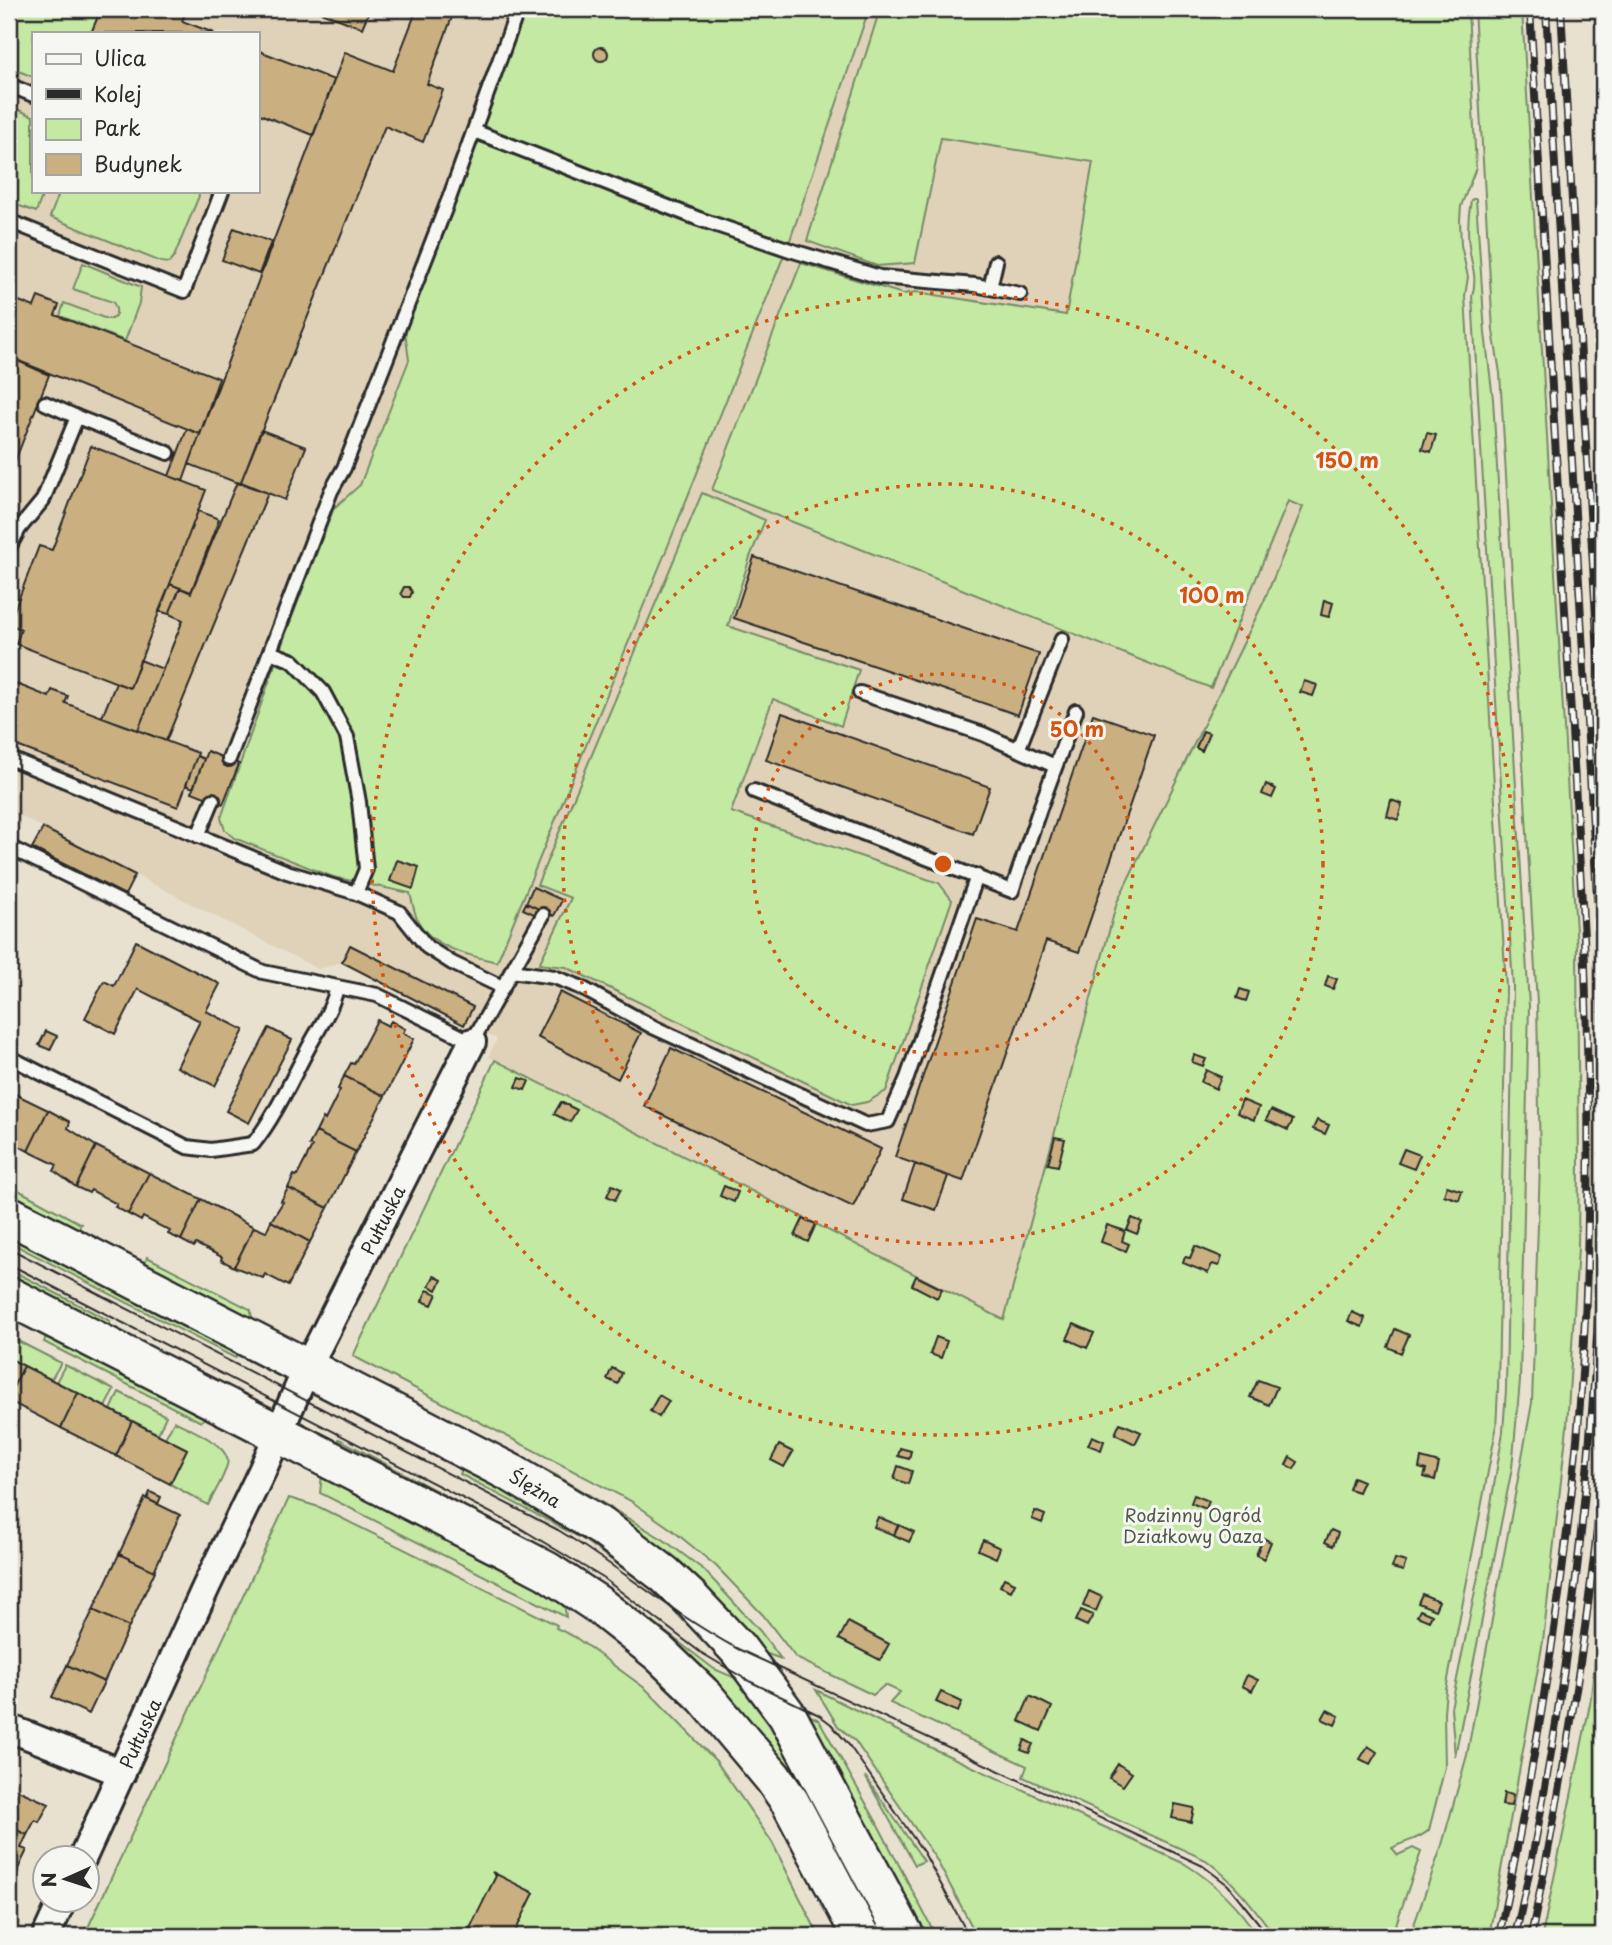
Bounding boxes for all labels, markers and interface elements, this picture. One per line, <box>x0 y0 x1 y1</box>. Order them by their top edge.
legend <box>32 32 259 192</box>
text: Ulica <box>94 41 147 73</box>
text: Kolej <box>94 77 142 109</box>
text: Park <box>94 111 141 143</box>
text: Budynek <box>94 147 183 179</box>
text: 150 m <box>1315 443 1379 475</box>
text: 100 m <box>1179 578 1245 610</box>
text: 50 m <box>1050 712 1104 744</box>
centre of rings <box>931 852 955 876</box>
street label: Pułtuska <box>353 1180 411 1259</box>
street label: Ślężna <box>505 1462 567 1514</box>
park label: Rodzinny Ogród Działkowy Oaza <box>1123 1501 1264 1549</box>
street label: Pułtuska <box>112 1693 167 1773</box>
north arrow <box>32 1843 102 1913</box>
text: N <box>34 1872 62 1888</box>

